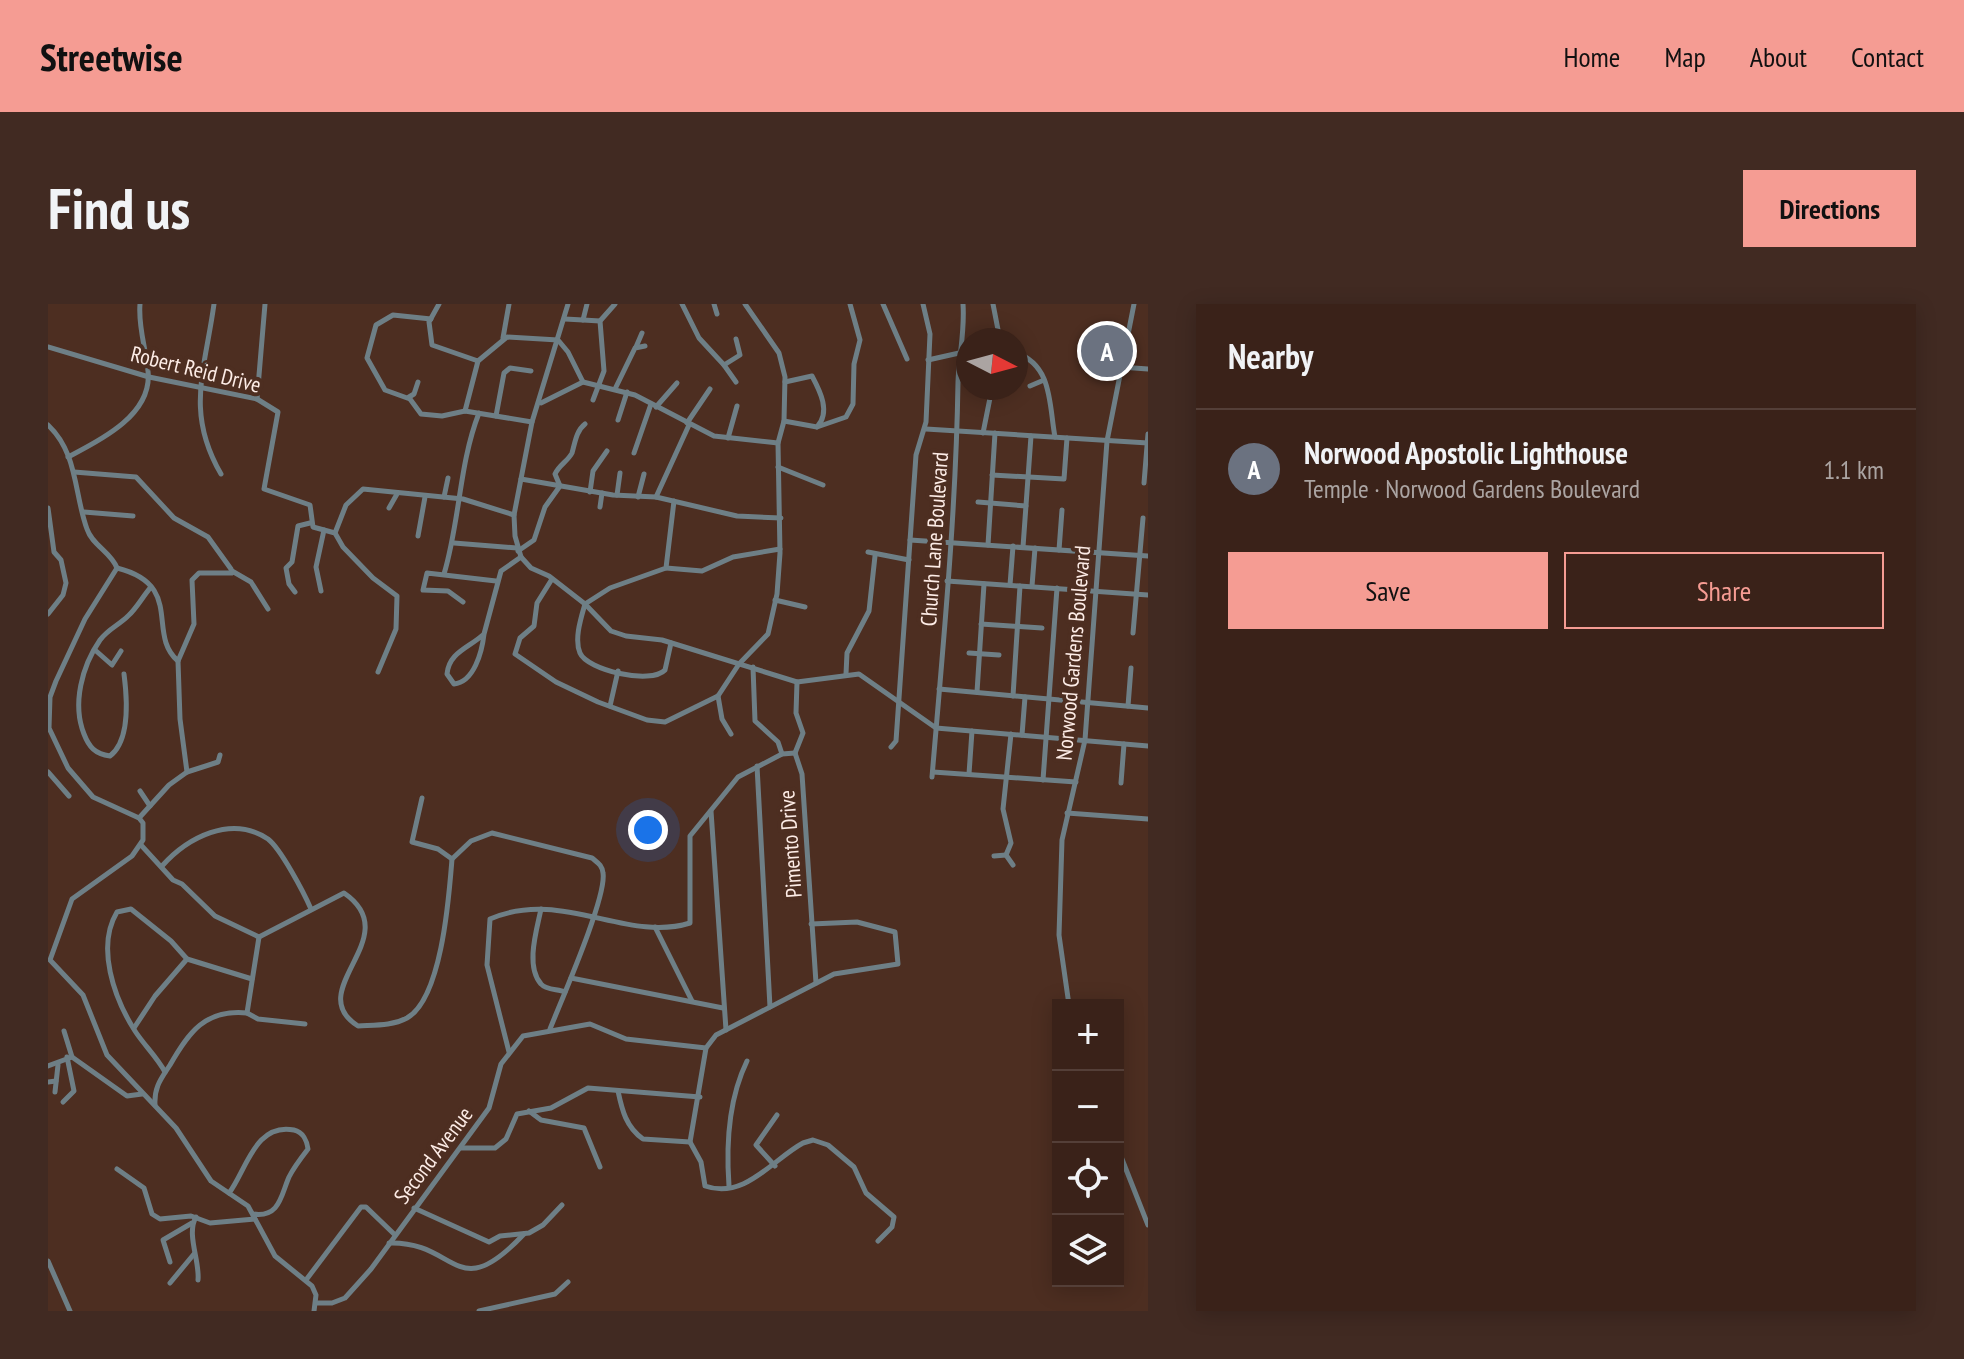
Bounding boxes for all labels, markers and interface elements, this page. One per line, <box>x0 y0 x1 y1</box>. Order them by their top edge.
text: Streetwise <box>40 32 183 81</box>
text: Home <box>1564 38 1620 75</box>
text: Map <box>1664 38 1706 75</box>
text: About <box>1750 38 1807 75</box>
text: Contact <box>1851 38 1924 75</box>
button: Directions <box>1743 170 1916 247</box>
text: Find us <box>48 172 190 244</box>
pin: A <box>1081 321 1133 381</box>
north arrow <box>956 328 1028 400</box>
text: Nearby <box>1228 334 1313 378</box>
street label: Robert Reid Drive <box>128 339 264 399</box>
text: Norwood Apostolic Lighthouse <box>1304 433 1628 472</box>
street label: Church Lane Boulevard <box>914 451 954 627</box>
text: A <box>1247 453 1261 486</box>
text: 1.1 km <box>1823 453 1884 486</box>
text: Temple · Norwood Gardens Boulevard <box>1304 472 1640 505</box>
street label: Norwood Gardens Boulevard <box>1050 544 1096 762</box>
button: Save <box>1228 552 1548 629</box>
button: Share <box>1564 552 1884 629</box>
street label: Pimento Drive <box>772 789 808 899</box>
your location <box>628 810 668 850</box>
map controls <box>1052 999 1124 1287</box>
button: + <box>1052 999 1124 1071</box>
button: − <box>1052 1071 1124 1143</box>
street label: Second Avenue <box>387 1101 479 1209</box>
button: locate <box>1052 1143 1124 1215</box>
button: layers <box>1052 1215 1124 1287</box>

